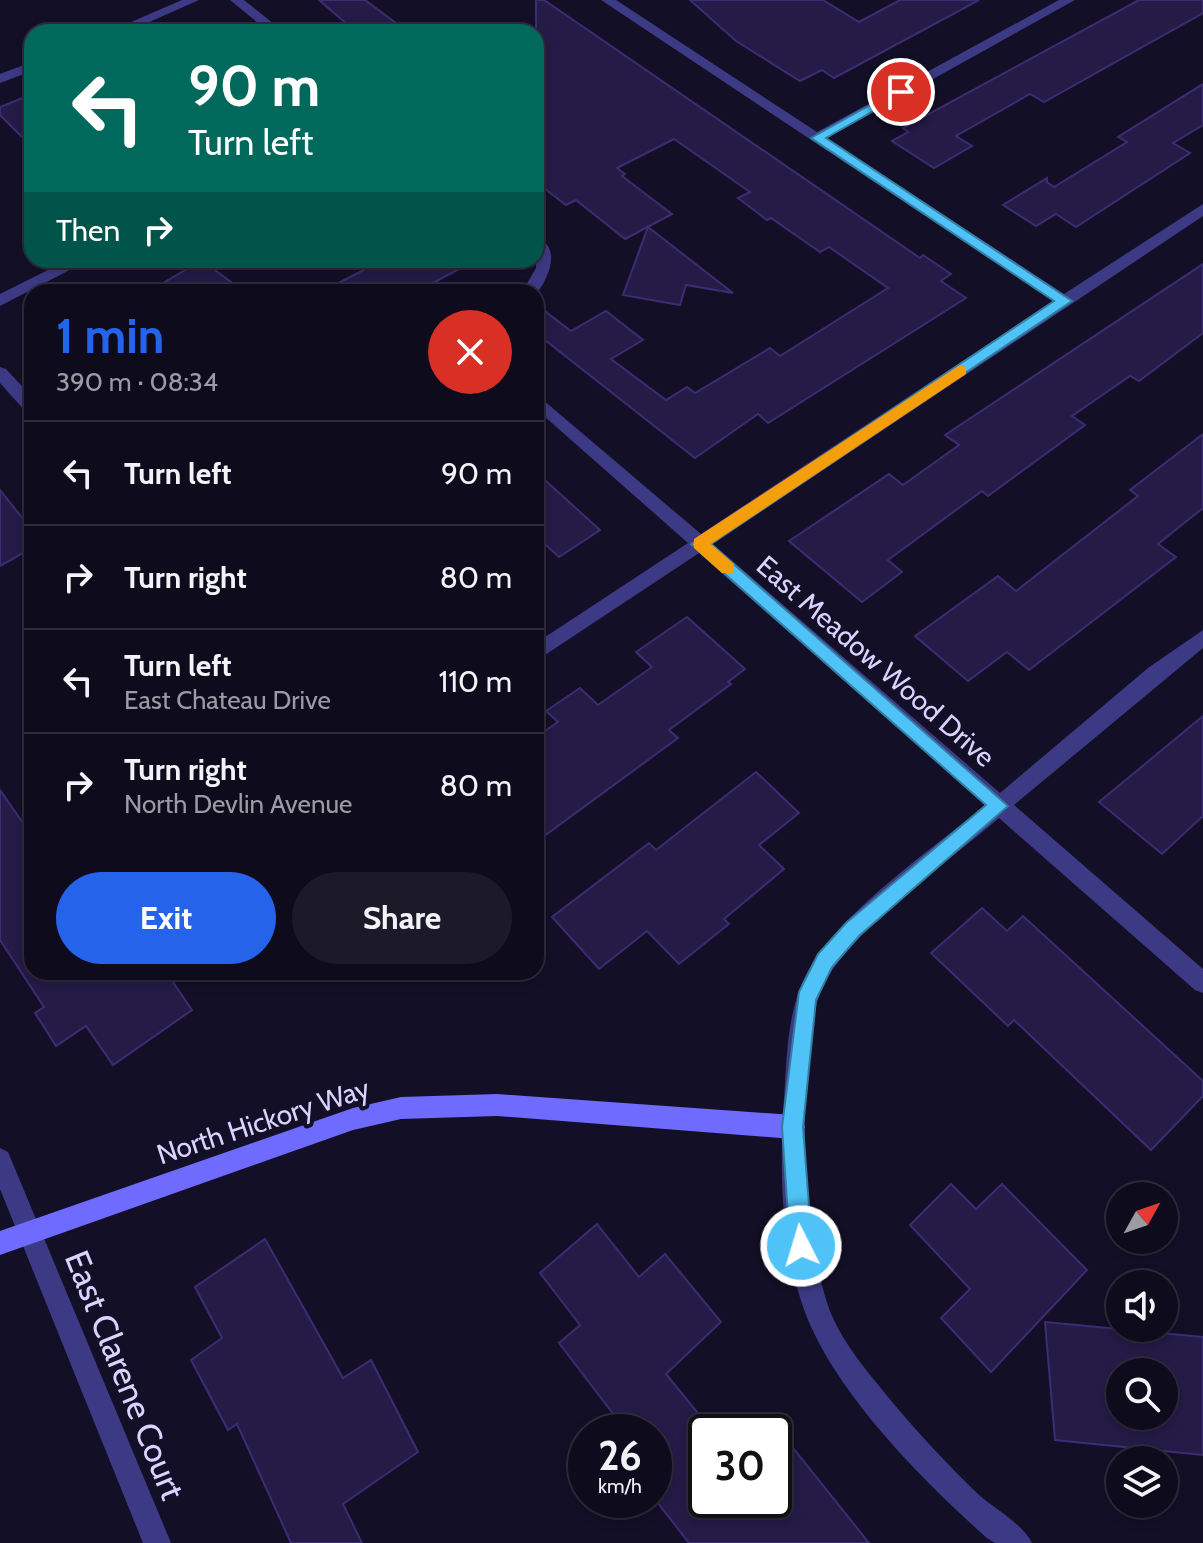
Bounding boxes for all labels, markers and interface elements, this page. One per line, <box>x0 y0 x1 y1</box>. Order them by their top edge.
text: 90 m <box>188 52 320 120</box>
icon: left <box>56 56 160 160</box>
pin <box>867 58 935 126</box>
icon: arrive <box>879 70 923 114</box>
text: Turn left <box>188 120 313 164</box>
icon: right <box>136 208 180 252</box>
text: Then <box>56 212 120 249</box>
text: 1 min <box>56 307 164 365</box>
button: close <box>428 310 512 394</box>
text: 390 m · 08:34 <box>56 366 218 398</box>
icon: left <box>56 451 100 495</box>
text: Turn left <box>124 455 232 492</box>
text: 90 m <box>441 455 512 492</box>
street label: East Meadow Wood Drive <box>750 548 1002 774</box>
icon: right <box>56 555 100 599</box>
text: Turn right <box>124 559 247 596</box>
text: 80 m <box>440 559 512 596</box>
text: Turn left <box>124 647 232 684</box>
icon: left <box>56 659 100 703</box>
text: 110 m <box>438 663 512 700</box>
text: East Chateau Drive <box>124 684 331 716</box>
text: Turn right <box>124 751 247 788</box>
icon: right <box>56 763 100 807</box>
text: 80 m <box>440 767 512 804</box>
text: North Devlin Avenue <box>124 788 352 820</box>
button: Exit <box>56 872 276 964</box>
button: Share <box>292 872 512 964</box>
street label: North Hickory Way <box>152 1071 374 1171</box>
north arrow <box>1106 1182 1178 1254</box>
map controls <box>1106 1182 1178 1518</box>
position arrow <box>759 1204 843 1288</box>
street label: East Clarene Court <box>56 1244 194 1506</box>
button: sound <box>1106 1270 1178 1342</box>
button: search <box>1106 1358 1178 1430</box>
speed limit sign: 30 <box>688 1414 792 1518</box>
text: 26 <box>598 1431 642 1480</box>
button: layers <box>1106 1446 1178 1518</box>
text: km/h <box>598 1474 642 1498</box>

